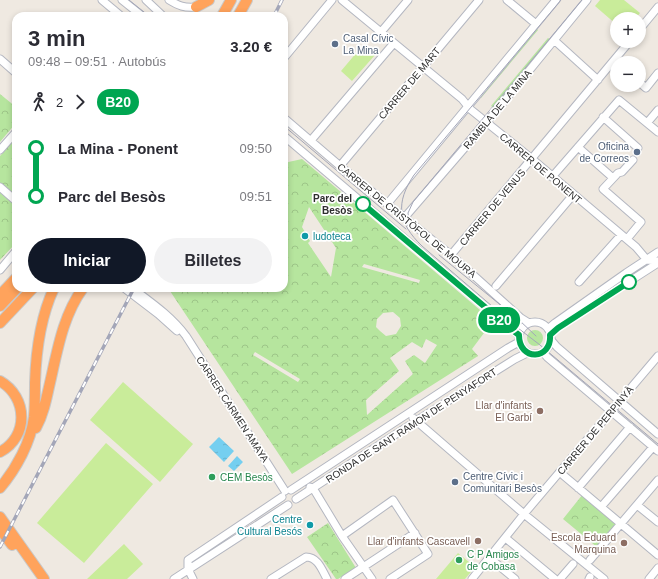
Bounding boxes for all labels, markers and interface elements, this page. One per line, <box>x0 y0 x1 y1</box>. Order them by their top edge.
map controls <box>610 12 646 92</box>
button: + <box>610 12 646 48</box>
text: 3 min <box>28 26 85 51</box>
place label: Casal Cívic La Mina <box>343 33 394 56</box>
text: 3.20 € <box>230 38 272 55</box>
marker: Casal Cívic La Mina <box>330 39 340 49</box>
street label: CARRER DE MART <box>376 45 442 121</box>
text: 09:48 – 09:51 · Autobús <box>28 54 166 69</box>
button: − <box>610 56 646 92</box>
street label: RAMBLA DE LA MINA <box>461 67 534 151</box>
icon: walk <box>28 91 50 113</box>
icon: forward <box>69 91 91 113</box>
text: B20 <box>105 94 131 110</box>
text: 2 <box>56 95 63 110</box>
street label: CARRER DE PONENT <box>498 131 584 206</box>
text: La Mina - Ponent <box>58 140 178 157</box>
text: 09:50 <box>239 141 272 156</box>
place label: Oficina de Correos <box>580 141 629 164</box>
marker: Oficina de Correos <box>632 147 642 157</box>
street label: CARRER DE CRISTÒFOL DE MOURA <box>335 160 479 280</box>
street label: CARRER DE VENUS <box>457 167 528 248</box>
text: Parc del Besòs <box>58 188 166 205</box>
text: 09:51 <box>239 189 272 204</box>
place label: Parc del Besòs <box>313 193 352 216</box>
marker: Parc del Besòs <box>355 196 371 212</box>
marker: ludoteca <box>300 231 310 241</box>
place label: ludoteca <box>313 231 351 242</box>
button: Iniciar <box>28 238 146 284</box>
button: Billetes <box>154 238 272 284</box>
unlabelled marker <box>621 274 637 290</box>
line badge: B20 <box>476 307 522 333</box>
text: B20 <box>486 312 512 328</box>
street label: CARRER CARMEN AMAYA <box>194 354 271 465</box>
street label: RONDA DE SANT RAMON DE PENYAFORT <box>324 366 499 485</box>
street label: CARRER DE PERPINYÀ <box>554 383 636 477</box>
place label: Llar d'infants El Garbí <box>476 400 532 423</box>
marker: Llar d'infants El Garbí <box>535 406 545 416</box>
place label: Centre Cívic i Comunitari Besòs <box>463 471 542 494</box>
marker: CEM Besòs <box>207 472 217 482</box>
place label: CEM Besòs <box>220 472 273 483</box>
marker: Centre Cívic i Comunitari Besòs <box>450 477 460 487</box>
place label: Centre Cultural Besós <box>237 514 302 537</box>
marker: Centre Cultural Besós <box>305 520 315 530</box>
place label: Escola Eduard Marquina <box>551 532 616 555</box>
place label: Llar d'infants Cascavell <box>367 536 470 547</box>
marker: Llar d'infants Cascavell <box>473 536 483 546</box>
marker: Escola Eduard Marquina <box>619 538 629 548</box>
place label: C P Amigos de Cobasa <box>467 549 519 572</box>
marker: C P Amigos de Cobasa <box>454 555 464 565</box>

